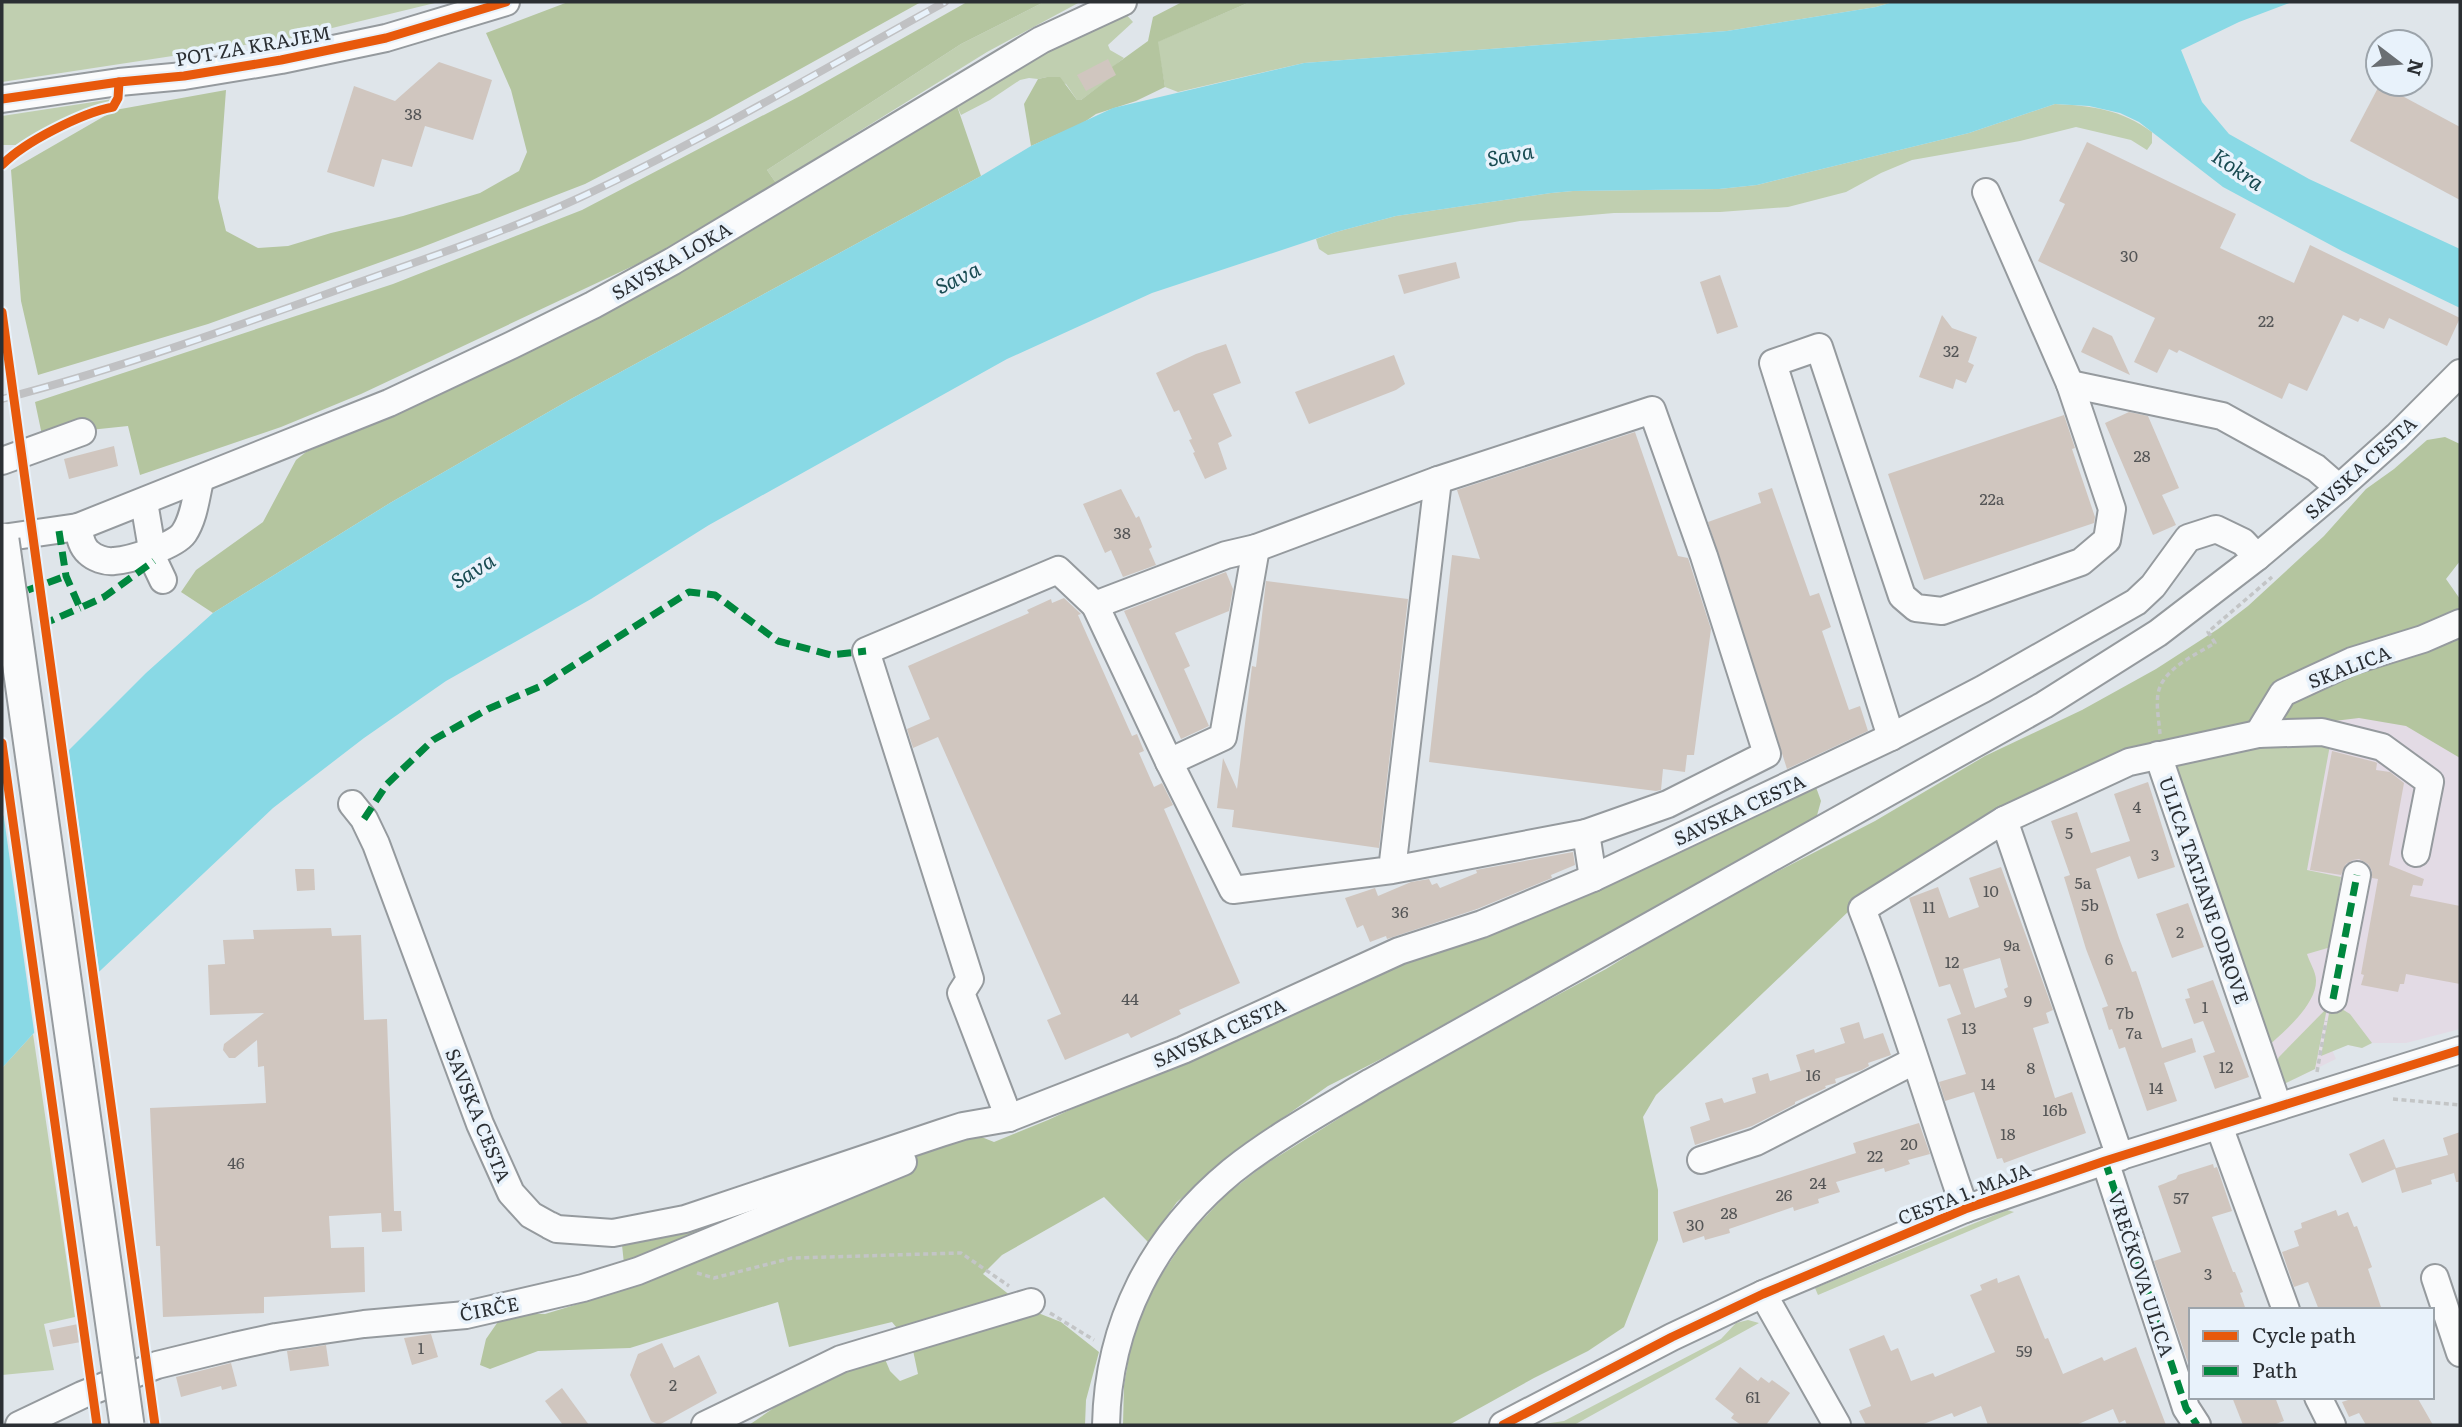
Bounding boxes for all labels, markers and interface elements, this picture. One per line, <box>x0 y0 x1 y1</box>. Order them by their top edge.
street label: POT ZA KRAJEM <box>173 18 333 72</box>
north arrow <box>2364 28 2434 98</box>
text: N <box>2401 56 2432 80</box>
house number: 38 <box>404 101 422 125</box>
water label: Sava <box>1484 133 1536 173</box>
water label: Kokra <box>2207 139 2271 197</box>
street label: SAVSKA LOKA <box>606 214 736 306</box>
house number: 30 <box>2120 243 2138 267</box>
water label: Sava <box>929 252 985 300</box>
house number: 22 <box>2258 308 2274 332</box>
house number: 32 <box>1943 338 1959 362</box>
street label: SAVSKA CESTA <box>2298 409 2422 525</box>
house number: 28 <box>2134 443 2151 467</box>
house number: 22a <box>1980 486 2005 510</box>
house number: 38 <box>1113 520 1131 544</box>
water label: Sava <box>444 543 500 595</box>
street label: SKALICA <box>2304 637 2394 695</box>
street label: SAVSKA CESTA <box>1669 766 1809 852</box>
street label: ULICA TATJANE ODROVE <box>2153 772 2257 1008</box>
house number: 4 <box>2133 794 2142 818</box>
house number: 5 <box>2065 820 2073 844</box>
house number: 3 <box>2151 842 2159 866</box>
house number: 5a <box>2075 870 2092 894</box>
house number: 10 <box>1983 878 1999 902</box>
house number: 5b <box>2081 892 2099 916</box>
house number: 11 <box>1922 894 1936 918</box>
house number: 36 <box>1391 899 1409 923</box>
house number: 2 <box>2176 919 2184 943</box>
house number: 9a <box>2004 932 2021 956</box>
house number: 6 <box>2105 946 2114 970</box>
house number: 12 <box>1945 949 1959 973</box>
house number: 44 <box>1121 986 1139 1010</box>
house number: 9 <box>2024 988 2032 1012</box>
street label: SAVSKA CESTA <box>1148 990 1290 1074</box>
house number: 1 <box>2202 994 2209 1018</box>
house number: 7b <box>2116 1000 2134 1024</box>
house number: 13 <box>1961 1015 1977 1039</box>
house number: 7a <box>2126 1020 2143 1044</box>
street label: SAVSKA CESTA <box>439 1044 519 1186</box>
house number: 12 <box>2219 1054 2233 1078</box>
house number: 8 <box>2027 1055 2036 1079</box>
house number: 16 <box>1805 1062 1821 1086</box>
house number: 14 <box>1981 1071 1996 1095</box>
house number: 14 <box>2149 1075 2164 1099</box>
house number: 16b <box>2043 1097 2067 1121</box>
house number: 18 <box>2000 1121 2016 1145</box>
house number: 20 <box>1900 1131 1918 1155</box>
house number: 22 <box>1867 1143 1883 1167</box>
house number: 46 <box>227 1150 245 1174</box>
street label: CESTA 1. MAJA <box>1893 1155 2035 1231</box>
house number: 24 <box>1810 1170 1827 1194</box>
house number: 26 <box>1776 1182 1793 1206</box>
house number: 57 <box>2173 1185 2189 1209</box>
street label: VREČKOVA ULICA <box>2102 1188 2182 1360</box>
house number: 28 <box>1721 1200 1738 1224</box>
house number: 30 <box>1686 1212 1704 1236</box>
house number: 3 <box>2204 1261 2212 1285</box>
street label: ČIRČE <box>457 1289 521 1327</box>
legend <box>2189 1308 2434 1399</box>
text: Cycle path <box>2252 1318 2356 1349</box>
house number: 1 <box>418 1335 425 1359</box>
house number: 59 <box>2016 1338 2032 1362</box>
text: Path <box>2252 1353 2298 1384</box>
house number: 2 <box>669 1372 677 1396</box>
house number: 61 <box>1745 1384 1761 1408</box>

